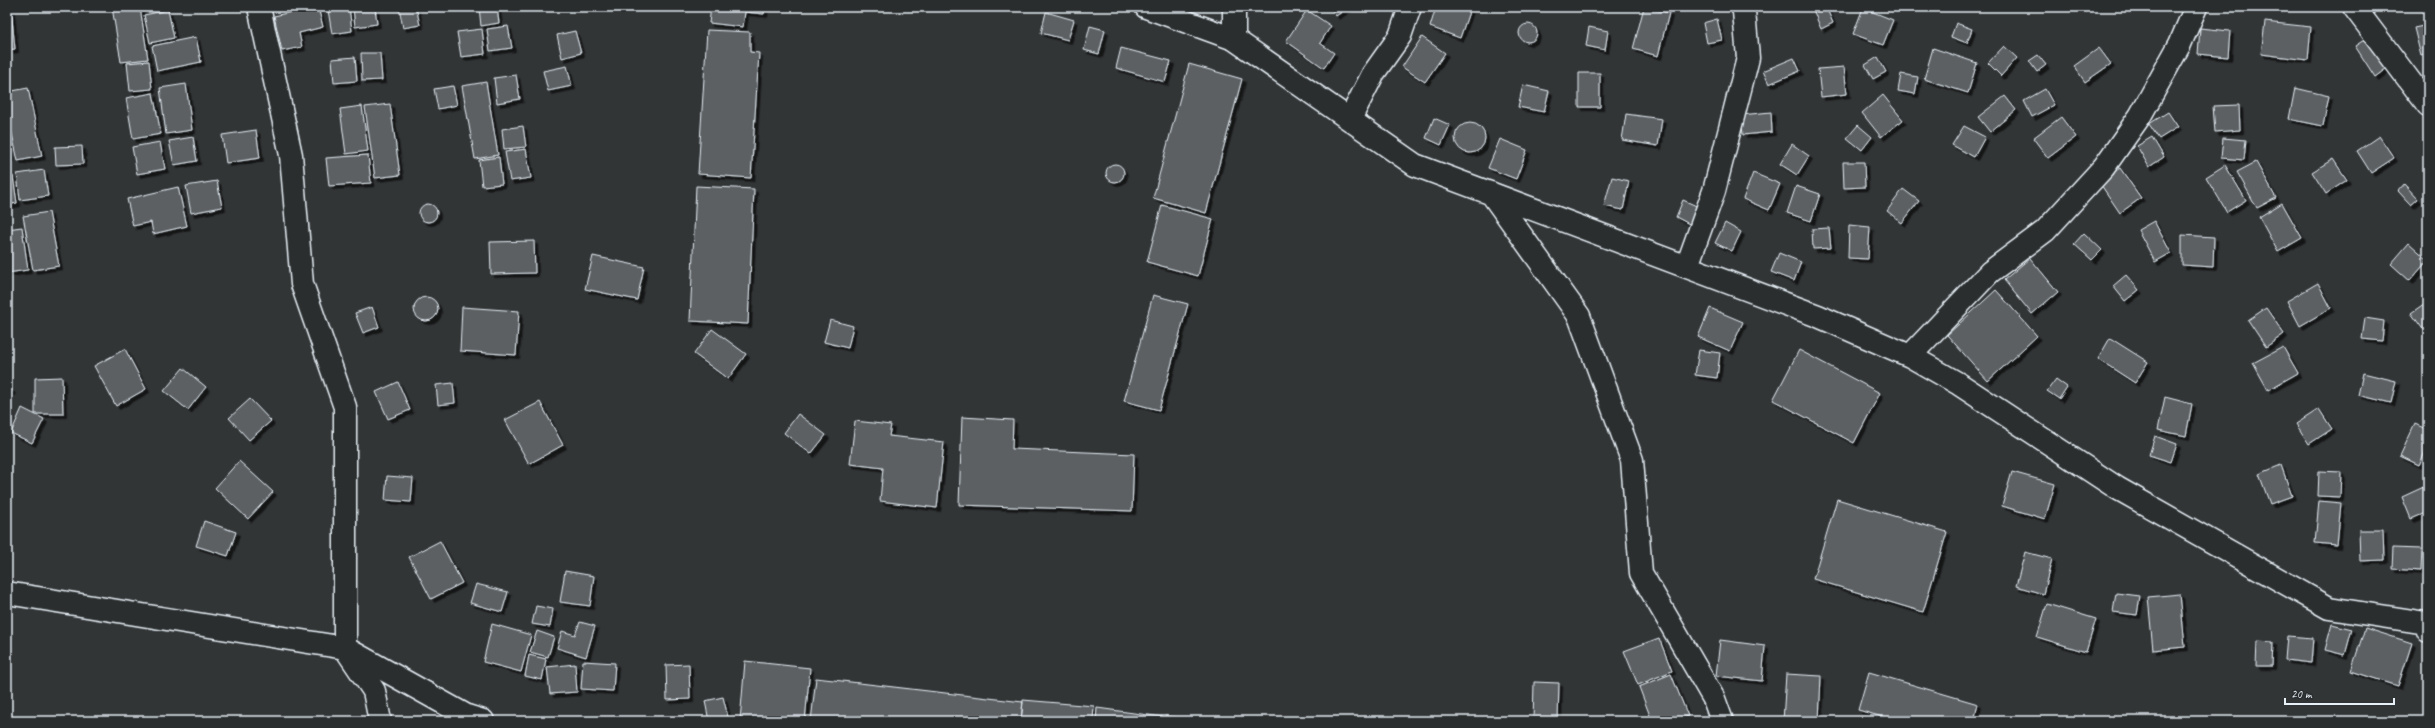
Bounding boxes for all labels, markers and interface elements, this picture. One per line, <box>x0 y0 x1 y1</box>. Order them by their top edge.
scale bar <box>2285 680 2394 706</box>
text: 20 m <box>2291 686 2313 702</box>

